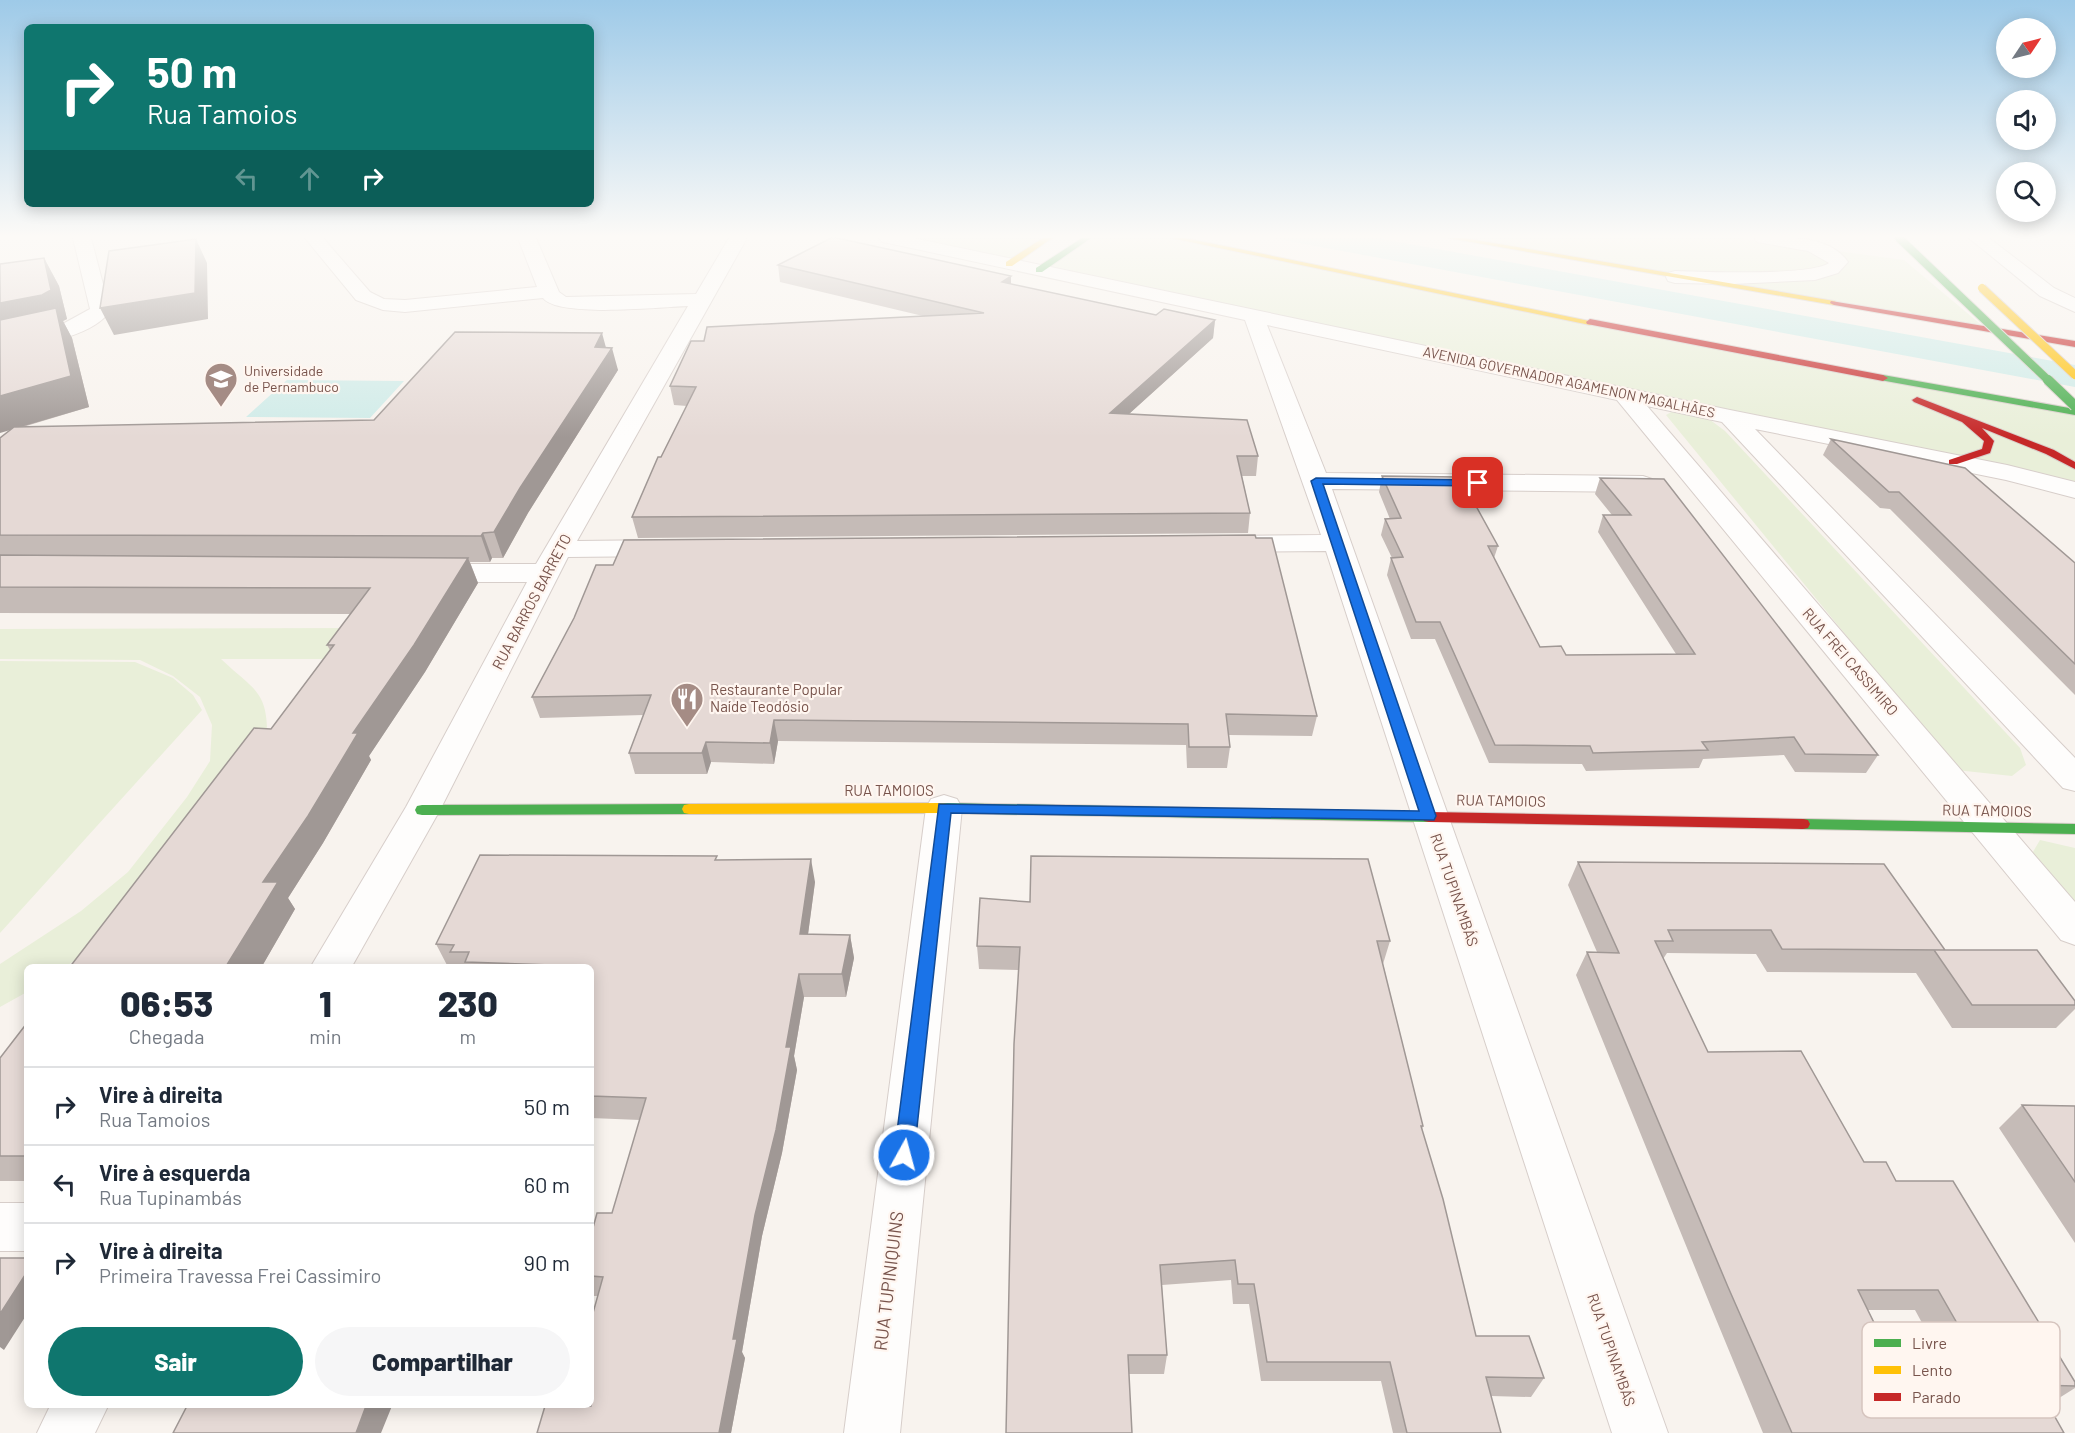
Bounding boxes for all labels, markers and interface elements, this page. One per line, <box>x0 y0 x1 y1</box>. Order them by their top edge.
north arrow <box>1996 18 2056 78</box>
map controls <box>1996 18 2056 222</box>
text: 50 m <box>147 46 237 96</box>
icon: right <box>48 48 126 126</box>
button: sound <box>1996 90 2056 150</box>
text: Rua Tamoios <box>147 97 297 129</box>
icon: left <box>230 162 263 195</box>
icon: ahead <box>293 162 326 195</box>
icon: right <box>356 162 389 195</box>
button: search <box>1996 162 2056 222</box>
street label: AVENIDA GOVERNADOR AGAMENON MAGALHÃES <box>1422 342 1717 421</box>
school or university icon: Universidade de Pernambuco <box>203 361 239 408</box>
place label: Universidade de Pernambuco <box>244 362 339 395</box>
pin <box>1452 457 1503 508</box>
icon: arrive <box>1461 466 1494 499</box>
street label: RUA BARROS BARRETO <box>488 531 575 673</box>
street label: RUA FREI CASSIMIRO <box>1799 604 1902 719</box>
place label: Restaurante Popular Naíde Teodósio <box>710 680 843 715</box>
restaurant icon: Restaurante Popular Naíde Teodósio <box>669 681 705 728</box>
street label: RUA TAMOIOS <box>844 781 934 799</box>
street label: RUA TAMOIOS <box>1456 790 1546 810</box>
street label: RUA TAMOIOS <box>1942 800 2032 820</box>
street label: RUA TUPINAMBÁS <box>1427 831 1483 949</box>
text: 06:53 <box>120 981 213 1024</box>
text: 1 <box>319 981 332 1024</box>
text: 230 <box>438 981 498 1024</box>
text: Chegada <box>129 1024 204 1048</box>
text: min <box>309 1024 342 1048</box>
text: m <box>460 1024 476 1048</box>
text: Vire à direita <box>99 1081 223 1107</box>
icon: right <box>48 1090 81 1123</box>
text: 50 m <box>524 1093 570 1119</box>
text: Rua Tamoios <box>99 1107 210 1131</box>
position arrow <box>872 1123 936 1187</box>
text: Vire à esquerda <box>99 1159 250 1185</box>
icon: left <box>48 1168 81 1201</box>
text: 60 m <box>524 1171 570 1197</box>
text: Rua Tupinambás <box>99 1185 242 1209</box>
street label: RUA TUPINIQUINS <box>869 1210 907 1352</box>
text: Vire à direita <box>99 1237 223 1263</box>
icon: right <box>48 1246 81 1279</box>
text: 90 m <box>524 1249 570 1275</box>
text: Primeira Travessa Frei Cassimiro <box>99 1263 381 1287</box>
street label: RUA TUPINAMBÁS <box>1584 1291 1640 1409</box>
legend <box>1862 1322 2060 1418</box>
button: Sair <box>48 1327 303 1396</box>
button: Compartilhar <box>315 1327 570 1396</box>
text: Livre <box>1912 1333 1947 1352</box>
text: Lento <box>1912 1360 1953 1379</box>
text: Parado <box>1912 1387 1961 1406</box>

